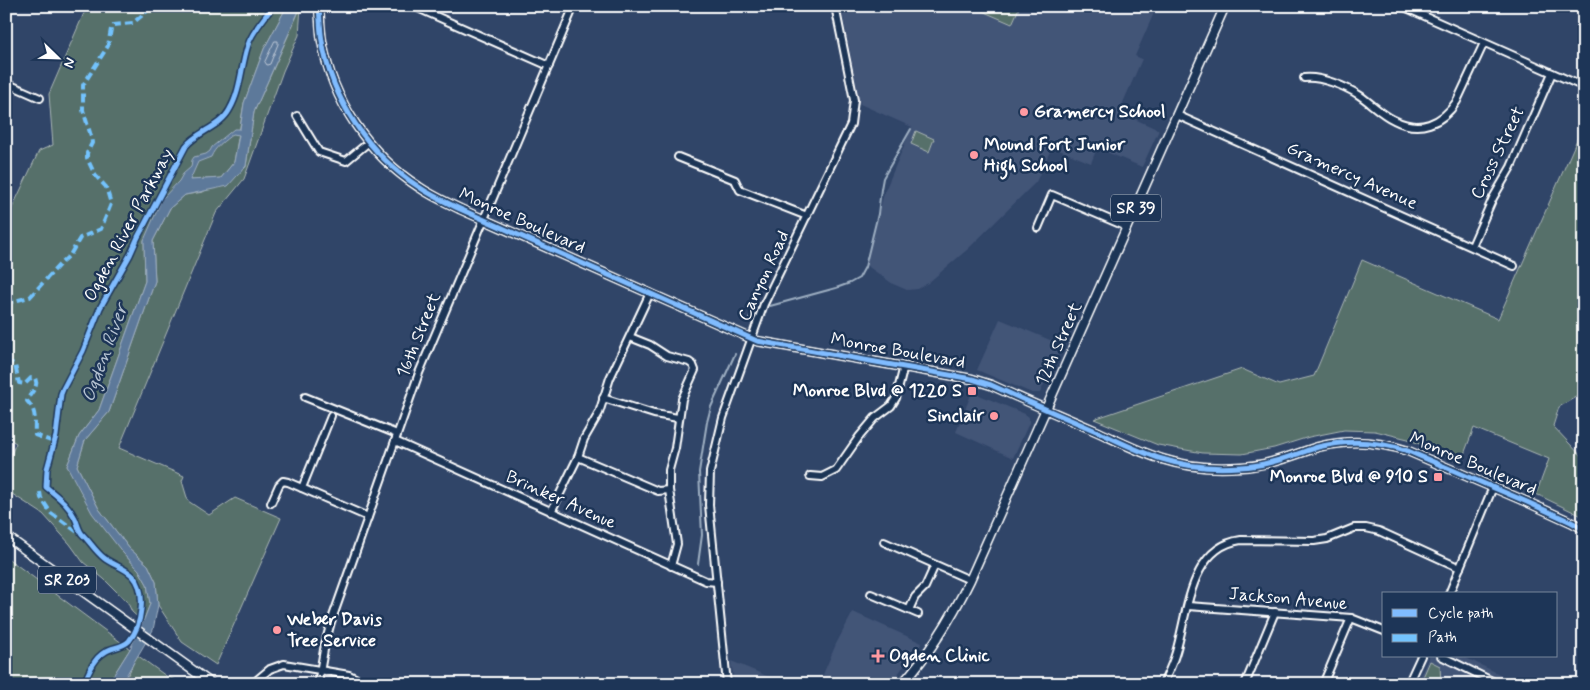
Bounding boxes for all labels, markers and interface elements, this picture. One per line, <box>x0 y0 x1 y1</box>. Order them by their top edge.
north arrow <box>32 32 82 82</box>
text: N <box>59 55 79 70</box>
place label: Gramercy School <box>1034 100 1165 124</box>
street label: Cross Street <box>1465 103 1531 203</box>
marker: Gramercy School <box>1018 106 1030 118</box>
place label: Mound Fort Junior High School <box>984 133 1126 180</box>
street label: Gramercy Avenue <box>1283 136 1421 216</box>
street label: Ogden River Parkway <box>78 144 180 306</box>
marker: Mound Fort Junior High School <box>968 149 980 161</box>
street label: Monroe Boulevard <box>455 182 589 260</box>
road number: SR 39 <box>1111 194 1161 222</box>
street label: Canyon Road <box>733 227 795 325</box>
street label: 16th Street <box>391 289 447 381</box>
water label: Ogden River <box>76 298 135 405</box>
street label: 12th Street <box>1030 298 1088 390</box>
street label: Monroe Boulevard <box>829 327 967 375</box>
place label: Monroe Blvd @ 1220 S <box>793 379 962 403</box>
marker: Monroe Blvd @ 1220 S <box>966 385 978 397</box>
place label: Sinclair <box>927 404 985 428</box>
marker: Sinclair <box>988 410 1000 422</box>
street label: Monroe Boulevard <box>1406 426 1540 502</box>
street label: Brinker Avenue <box>502 465 620 535</box>
place label: Monroe Blvd @ 910 S <box>1270 465 1428 489</box>
marker: Monroe Blvd @ 910 S <box>1432 471 1444 483</box>
road number: SR 203 <box>38 566 96 594</box>
street label: Jackson Avenue <box>1228 582 1348 616</box>
legend <box>1382 592 1558 658</box>
text: Cycle path <box>1428 604 1493 624</box>
place label: Weber Davis Tree Service <box>286 608 382 653</box>
marker: Weber Davis Tree Service <box>271 624 283 636</box>
text: Path <box>1428 628 1457 648</box>
place label: Ogden Clinic <box>889 644 991 668</box>
marker: Ogden Clinic <box>871 649 885 663</box>

